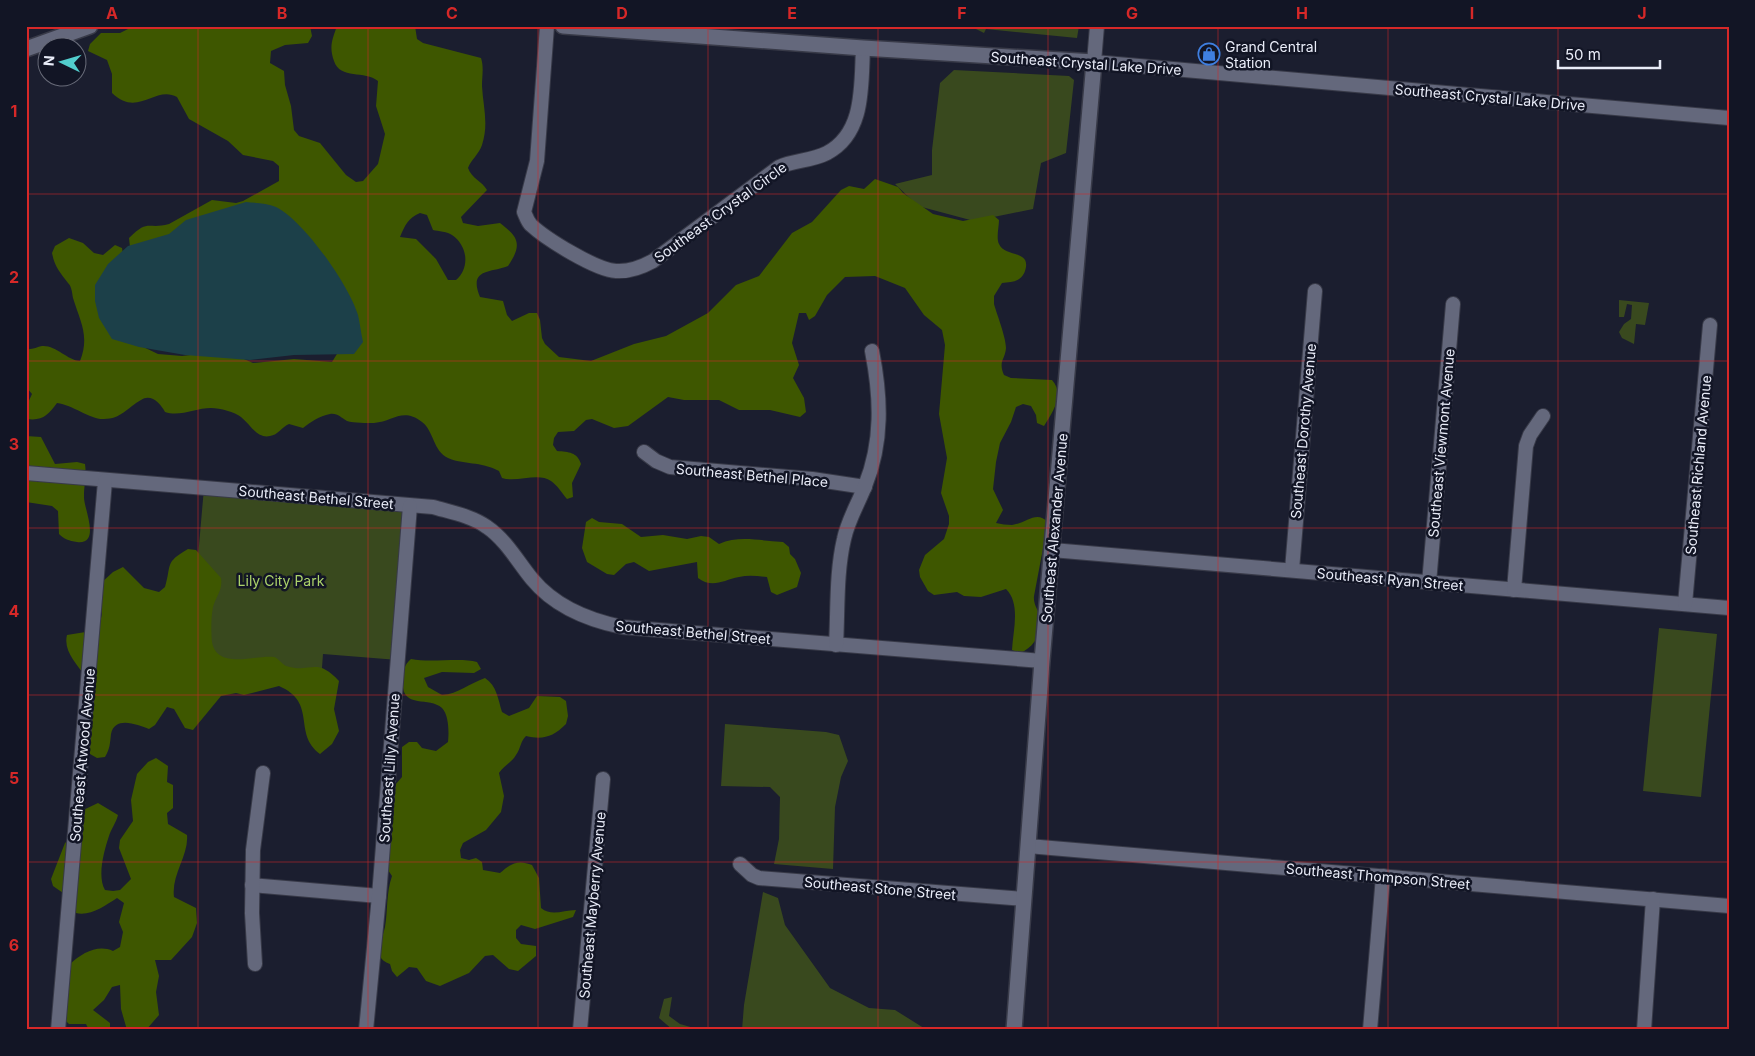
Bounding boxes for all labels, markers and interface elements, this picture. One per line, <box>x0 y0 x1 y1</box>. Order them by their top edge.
text: A <box>106 3 118 23</box>
text: B <box>277 3 287 23</box>
text: C <box>446 3 458 23</box>
text: D <box>616 3 628 23</box>
text: E <box>787 3 797 23</box>
text: F <box>957 3 967 23</box>
text: G <box>1126 3 1138 23</box>
text: H <box>1296 3 1308 23</box>
text: I <box>1470 3 1474 23</box>
text: J <box>1637 3 1647 23</box>
north arrow <box>38 38 88 88</box>
place label: Grand Central Station <box>1225 38 1317 71</box>
scale bar <box>1558 38 1660 70</box>
shop icon: Grand Central Station <box>1197 42 1221 66</box>
text: 50 m <box>1565 45 1601 64</box>
street label: Southeast Crystal Lake Drive <box>990 48 1182 78</box>
text: N <box>40 55 57 67</box>
street label: Southeast Crystal Lake Drive <box>1394 80 1586 114</box>
text: 1 <box>11 101 17 121</box>
street label: Southeast Crystal Circle <box>650 158 790 266</box>
text: 2 <box>9 267 19 287</box>
street label: Southeast Dorothy Avenue <box>1287 343 1319 519</box>
street label: Southeast Viewmont Avenue <box>1424 348 1458 538</box>
street label: Southeast Richland Avenue <box>1682 374 1714 556</box>
street label: Southeast Alexander Avenue <box>1037 432 1071 624</box>
text: 3 <box>9 434 19 454</box>
street label: Southeast Bethel Place <box>675 460 829 490</box>
street label: Southeast Bethel Street <box>238 482 395 512</box>
street label: Southeast Ryan Street <box>1316 564 1464 594</box>
park label: Lily City Park <box>238 572 325 589</box>
text: 4 <box>9 601 20 621</box>
street label: Southeast Bethel Street <box>615 617 772 647</box>
street label: Southeast Atwood Avenue <box>66 667 98 843</box>
street label: Southeast Lilly Avenue <box>375 693 403 843</box>
text: 5 <box>9 768 19 788</box>
street label: Southeast Mayberry Avenue <box>575 811 609 999</box>
street label: Southeast Thompson Street <box>1285 859 1471 893</box>
street label: Southeast Stone Street <box>803 873 957 903</box>
text: 6 <box>9 935 19 955</box>

